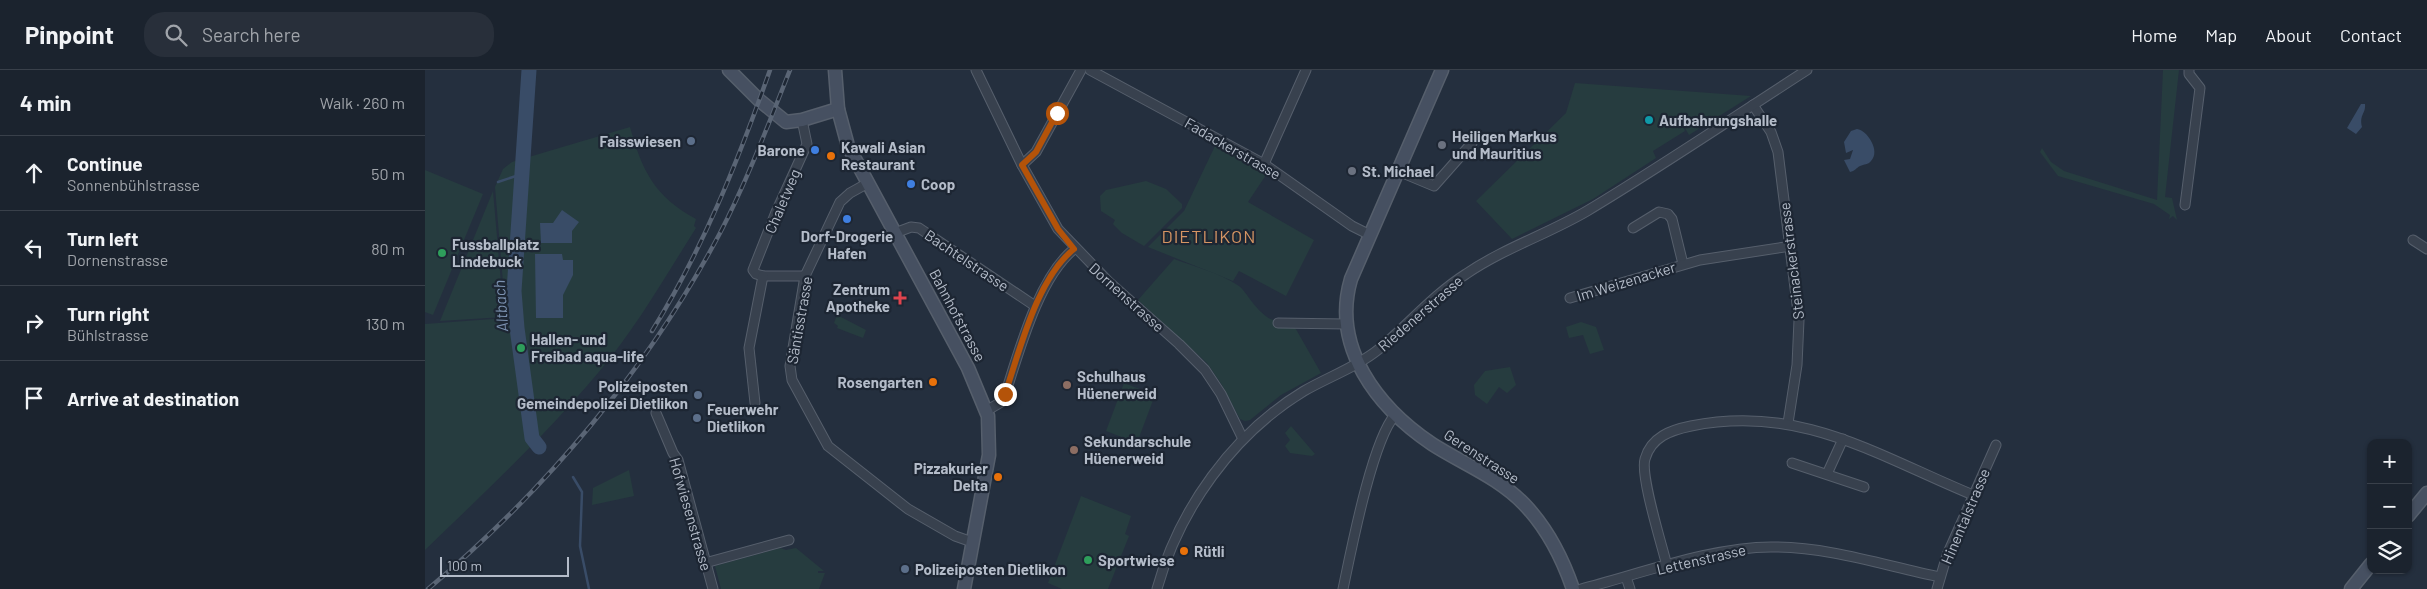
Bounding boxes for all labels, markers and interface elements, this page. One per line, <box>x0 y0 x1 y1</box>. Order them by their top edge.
search box <box>144 12 494 57</box>
text: Pinpoint <box>25 20 114 49</box>
icon: search <box>162 21 190 49</box>
text: Search here <box>202 23 301 46</box>
text: Home <box>2131 24 2177 46</box>
text: Map <box>2205 24 2237 46</box>
text: About <box>2265 24 2312 46</box>
text: Contact <box>2340 24 2402 46</box>
text: 4 min <box>20 90 71 115</box>
text: Walk · 260 m <box>320 93 405 112</box>
route start <box>1046 102 1069 125</box>
place label: Aufbahrungshalle <box>1659 111 1777 129</box>
street label: Fadackerstrasse <box>1182 113 1284 183</box>
marker: Aufbahrungshalle <box>1643 114 1655 126</box>
place label: Heiligen Markus und Mauritius <box>1452 127 1557 162</box>
place label: Faisswiesen <box>600 132 681 150</box>
marker: Faisswiesen <box>685 135 697 147</box>
place label: Kawali Asian Restaurant <box>841 138 925 173</box>
marker: Heiligen Markus und Mauritius <box>1436 139 1448 151</box>
place label: Barone <box>758 141 805 159</box>
marker: Barone <box>809 144 821 156</box>
marker: Kawali Asian Restaurant <box>825 150 837 162</box>
text: Continue <box>67 152 143 175</box>
icon: ahead <box>20 159 48 187</box>
place label: St. Michael <box>1362 162 1434 180</box>
text: 50 m <box>371 164 405 183</box>
marker: St. Michael <box>1346 165 1358 177</box>
street label: Chaletweg <box>760 166 804 236</box>
text: Sonnenbühlstrasse <box>67 175 200 194</box>
place label: Coop <box>921 175 955 193</box>
marker: Coop <box>905 178 917 190</box>
street label: Steinackerstrasse <box>1775 201 1807 321</box>
marker: Dorf-Drogerie Hafen <box>841 213 853 225</box>
street label: Bachtelstrasse <box>922 225 1012 295</box>
district label: DIETLIKON <box>1162 225 1256 247</box>
text: Turn left <box>67 227 138 250</box>
place label: Dorf-Drogerie Hafen <box>801 227 893 262</box>
icon: left <box>20 234 48 262</box>
place label: Fussballplatz Lindebuck <box>452 235 539 270</box>
text: 80 m <box>371 239 405 258</box>
marker: Fussballplatz Lindebuck <box>436 247 448 259</box>
text: Dornenstrasse <box>67 250 168 269</box>
street label: Im Weizenacker <box>1574 257 1678 305</box>
street label: Dornenstrasse <box>1086 259 1168 335</box>
street label: Bahnhofstrasse <box>926 266 990 364</box>
street label: Riedenerstrasse <box>1374 271 1466 355</box>
street label: Säntisstrasse <box>782 275 816 365</box>
water label: Altbach <box>489 279 511 333</box>
place label: Zentrum Apotheke <box>826 280 890 315</box>
marker: Zentrum Apotheke <box>894 292 906 304</box>
text: Turn right <box>67 302 149 325</box>
icon: right <box>20 309 48 337</box>
text: 130 m <box>366 314 405 333</box>
text: Bühlstrasse <box>67 325 149 344</box>
place label: Hallen- und Freibad aqua-life <box>531 330 644 365</box>
marker: Hallen- und Freibad aqua-life <box>515 342 527 354</box>
place label: Schulhaus Hüenerweid <box>1077 367 1157 402</box>
place label: Rosengarten <box>838 373 923 391</box>
marker: Rosengarten <box>927 376 939 388</box>
place label: Polizeiposten Gemeindepolizei Dietlikon <box>517 377 688 412</box>
marker: Schulhaus Hüenerweid <box>1061 379 1073 391</box>
route end <box>994 383 1017 406</box>
icon: arrive <box>20 384 48 412</box>
text: Arrive at destination <box>67 387 239 410</box>
marker: Polizeiposten Gemeindepolizei Dietlikon <box>692 389 704 401</box>
place label: Feuerwehr Dietlikon <box>707 400 779 435</box>
marker: Feuerwehr Dietlikon <box>691 412 703 424</box>
street label: Gerenstrasse <box>1441 425 1523 487</box>
place label: Sekundarschule Hüenerweid <box>1084 432 1191 467</box>
map controls <box>2367 439 2412 574</box>
button: + <box>2367 439 2412 484</box>
marker: Sekundarschule Hüenerweid <box>1068 444 1080 456</box>
street label: Hofwiesenstrasse <box>666 455 716 573</box>
place label: Pizzakurier Delta <box>914 459 988 494</box>
street label: Hinentalstrasse <box>1937 465 1993 567</box>
marker: Pizzakurier Delta <box>992 471 1004 483</box>
button: − <box>2367 484 2412 529</box>
button: layers <box>2367 529 2412 574</box>
street label: Lettenstrasse <box>1655 540 1747 578</box>
place label: Rütli <box>1194 542 1225 560</box>
marker: Rütli <box>1178 545 1190 557</box>
place label: Sportwiese <box>1098 551 1175 569</box>
scale bar <box>440 554 569 577</box>
marker: Sportwiese <box>1082 554 1094 566</box>
text: 100 m <box>447 557 482 574</box>
place label: Polizeiposten Dietlikon <box>915 560 1066 578</box>
marker: Polizeiposten Dietlikon <box>899 563 911 575</box>

